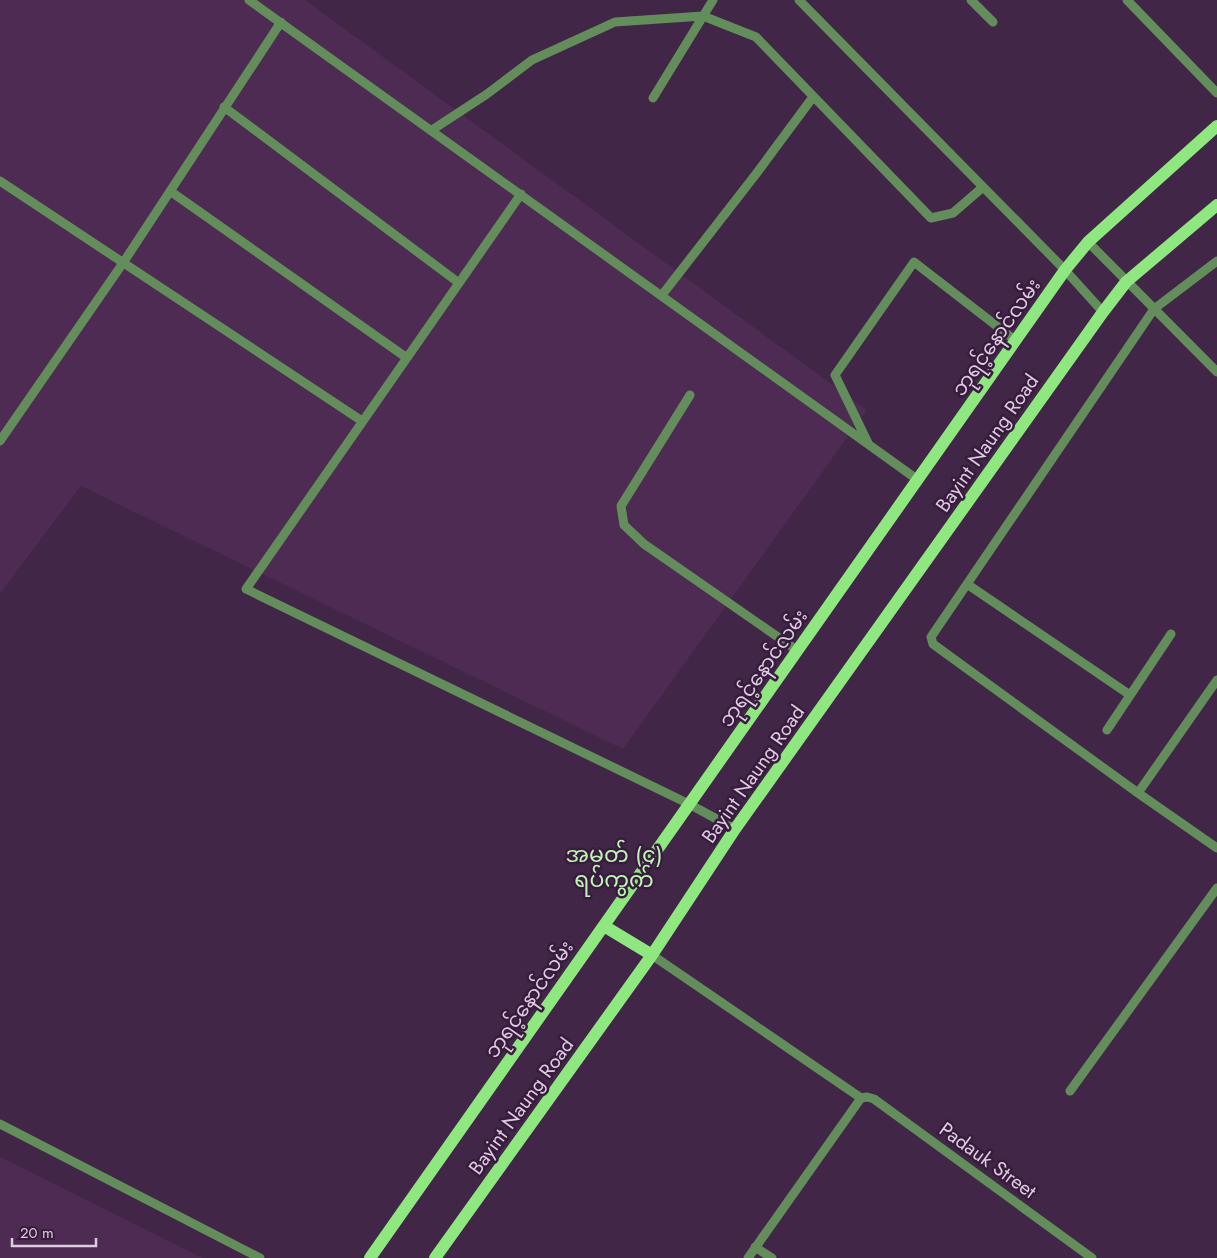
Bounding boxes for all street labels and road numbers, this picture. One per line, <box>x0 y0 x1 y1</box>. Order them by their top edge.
street label: ဘုရင့်နောင်လမ်း <box>945 272 1050 403</box>
street label: Bayint Naung Road <box>929 368 1046 518</box>
street label: ဘုရင့်နောင်လမ်း <box>712 603 817 734</box>
street label: Bayint Naung Road <box>695 699 812 849</box>
street label: ဘုရင့်နောင်လမ်း <box>478 934 583 1065</box>
street label: Bayint Naung Road <box>462 1032 581 1181</box>
street label: Padauk Street <box>933 1115 1043 1206</box>

